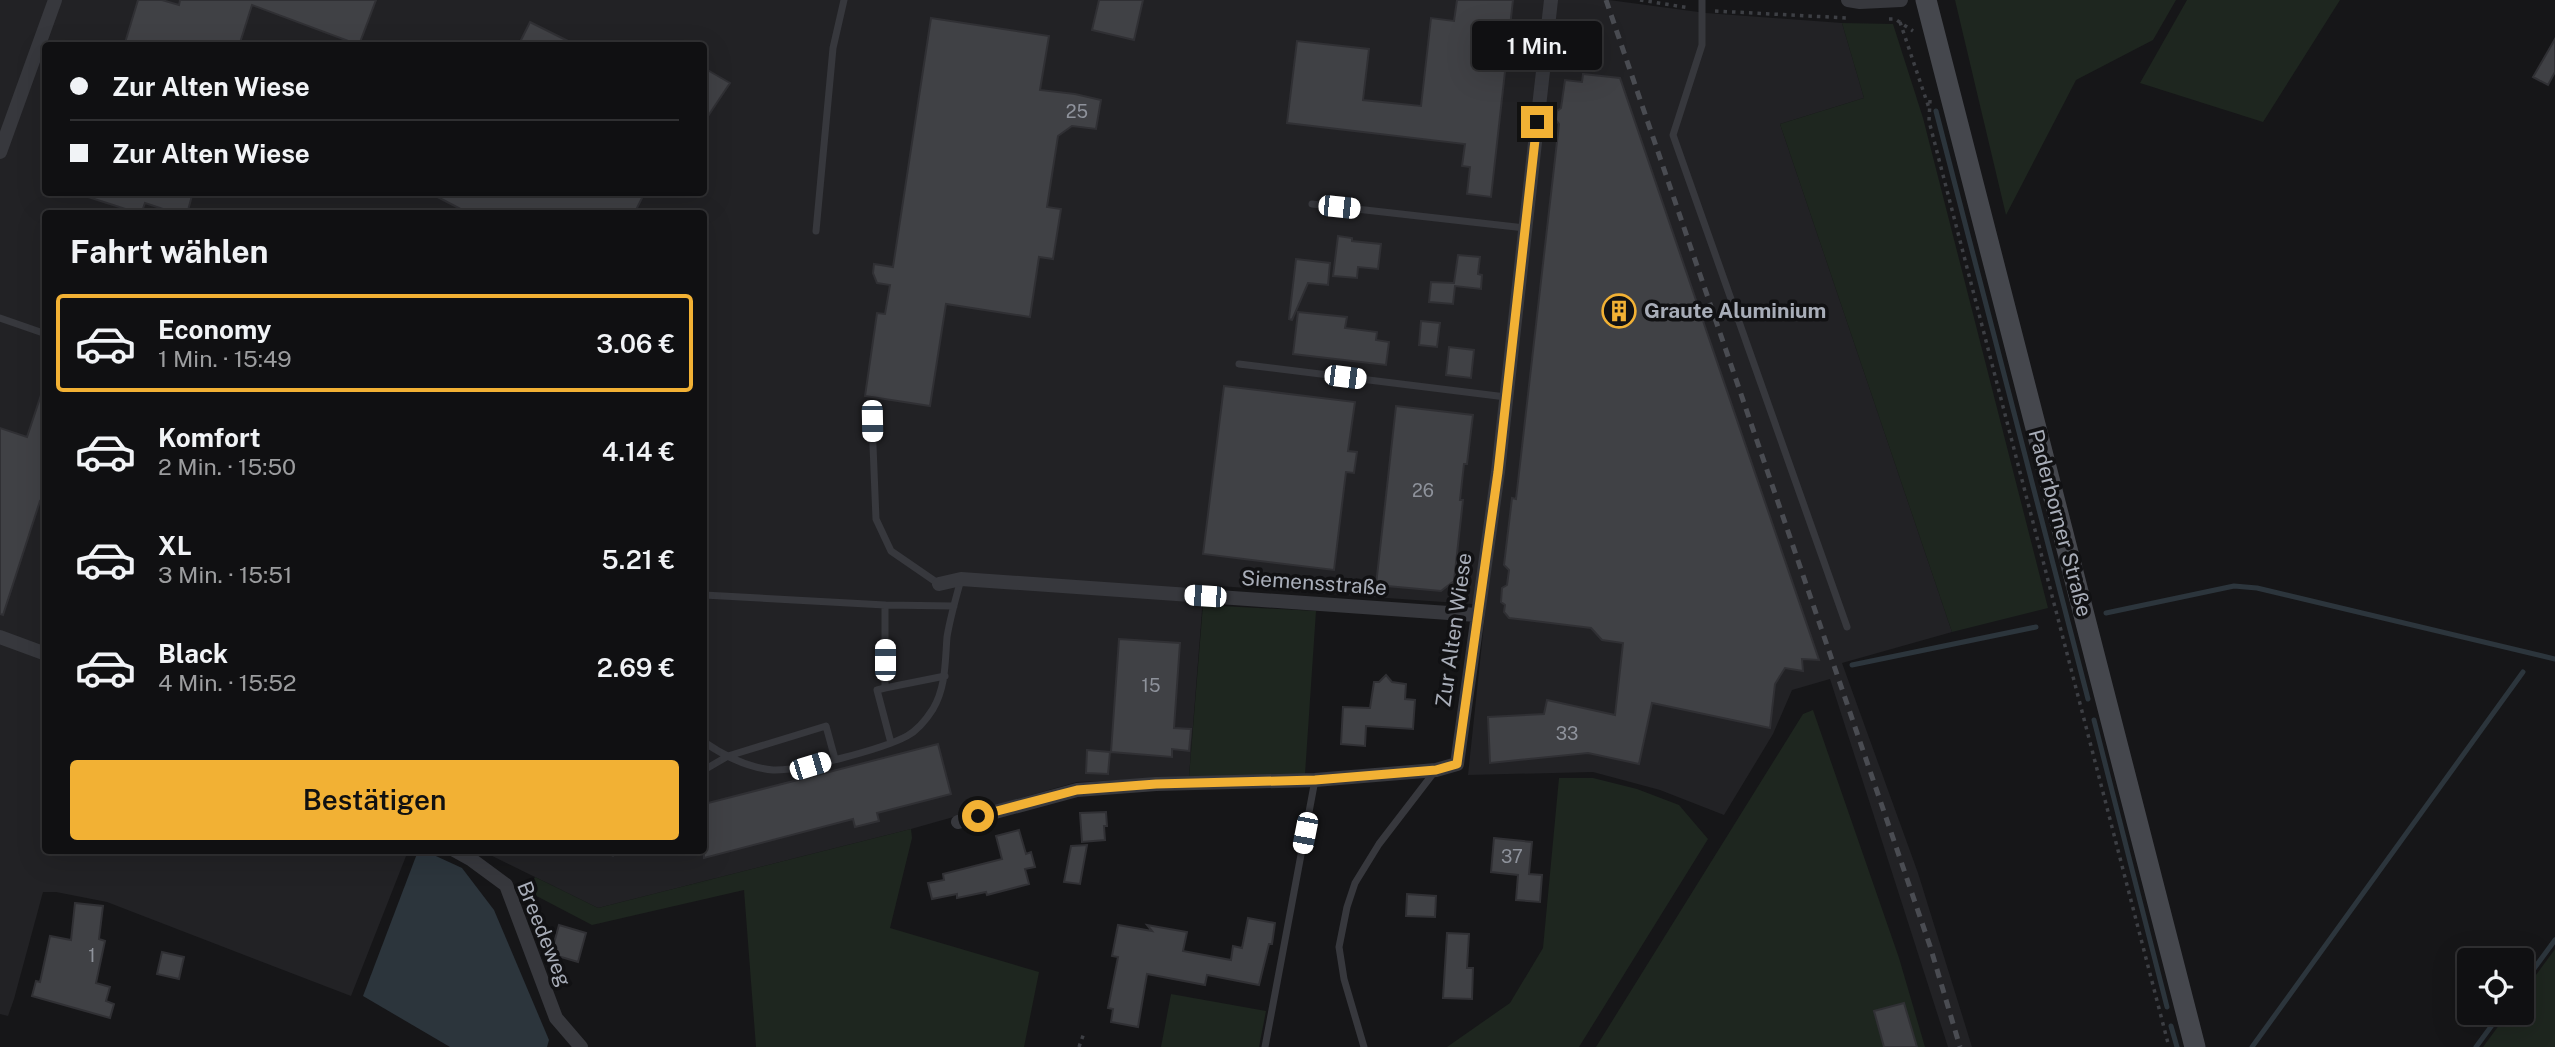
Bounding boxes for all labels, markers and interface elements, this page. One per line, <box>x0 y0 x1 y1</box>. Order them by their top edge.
callout: 1 Min. <box>1472 20 1602 69</box>
text: 1 Min. <box>1506 32 1568 59</box>
text: Zur Alten Wiese <box>112 71 310 102</box>
house number: 25 <box>1066 101 1088 122</box>
route end <box>1521 106 1553 138</box>
text: Zur Alten Wiese <box>112 138 310 169</box>
car <box>1318 194 1361 220</box>
text: Fahrt wählen <box>70 233 269 270</box>
building icon: Graute Aluminium <box>1600 292 1638 330</box>
place label: Graute Aluminium <box>1644 298 1826 323</box>
icon: car <box>74 312 137 375</box>
text: Economy <box>158 314 271 345</box>
text: 3.06 € <box>596 328 675 359</box>
text: 1 Min. · 15:49 <box>158 345 292 372</box>
car <box>1323 364 1368 390</box>
car <box>862 400 883 442</box>
icon: car <box>74 420 137 483</box>
text: Komfort <box>158 422 260 453</box>
street label: Paderborner Straße <box>2023 426 2098 619</box>
text: 4.14 € <box>602 436 675 467</box>
text: 2 Min. · 15:50 <box>158 453 296 480</box>
house number: 26 <box>1412 480 1434 501</box>
icon: car <box>74 528 137 591</box>
text: XL <box>158 530 192 561</box>
text: 5.21 € <box>602 544 675 575</box>
street label: Zur Alten Wiese <box>1430 551 1477 709</box>
text: 3 Min. · 15:51 <box>158 561 292 588</box>
street label: Siemensstraße <box>1240 565 1388 600</box>
car <box>1184 584 1227 608</box>
icon: car <box>74 636 137 699</box>
text: Black <box>158 638 228 669</box>
car <box>875 639 896 681</box>
text: 2.69 € <box>597 652 675 683</box>
text: 4 Min. · 15:52 <box>158 669 297 696</box>
house number: 15 <box>1142 675 1160 696</box>
house number: 33 <box>1556 723 1578 744</box>
car <box>787 750 834 782</box>
button: Bestätigen <box>70 760 679 840</box>
route start <box>962 800 994 832</box>
car <box>1291 810 1320 856</box>
house number: 37 <box>1501 846 1523 867</box>
street label: Breedeweg <box>512 878 577 990</box>
house number: 1 <box>88 945 96 966</box>
map controls <box>2457 948 2534 1025</box>
button: locate <box>2457 948 2534 1025</box>

